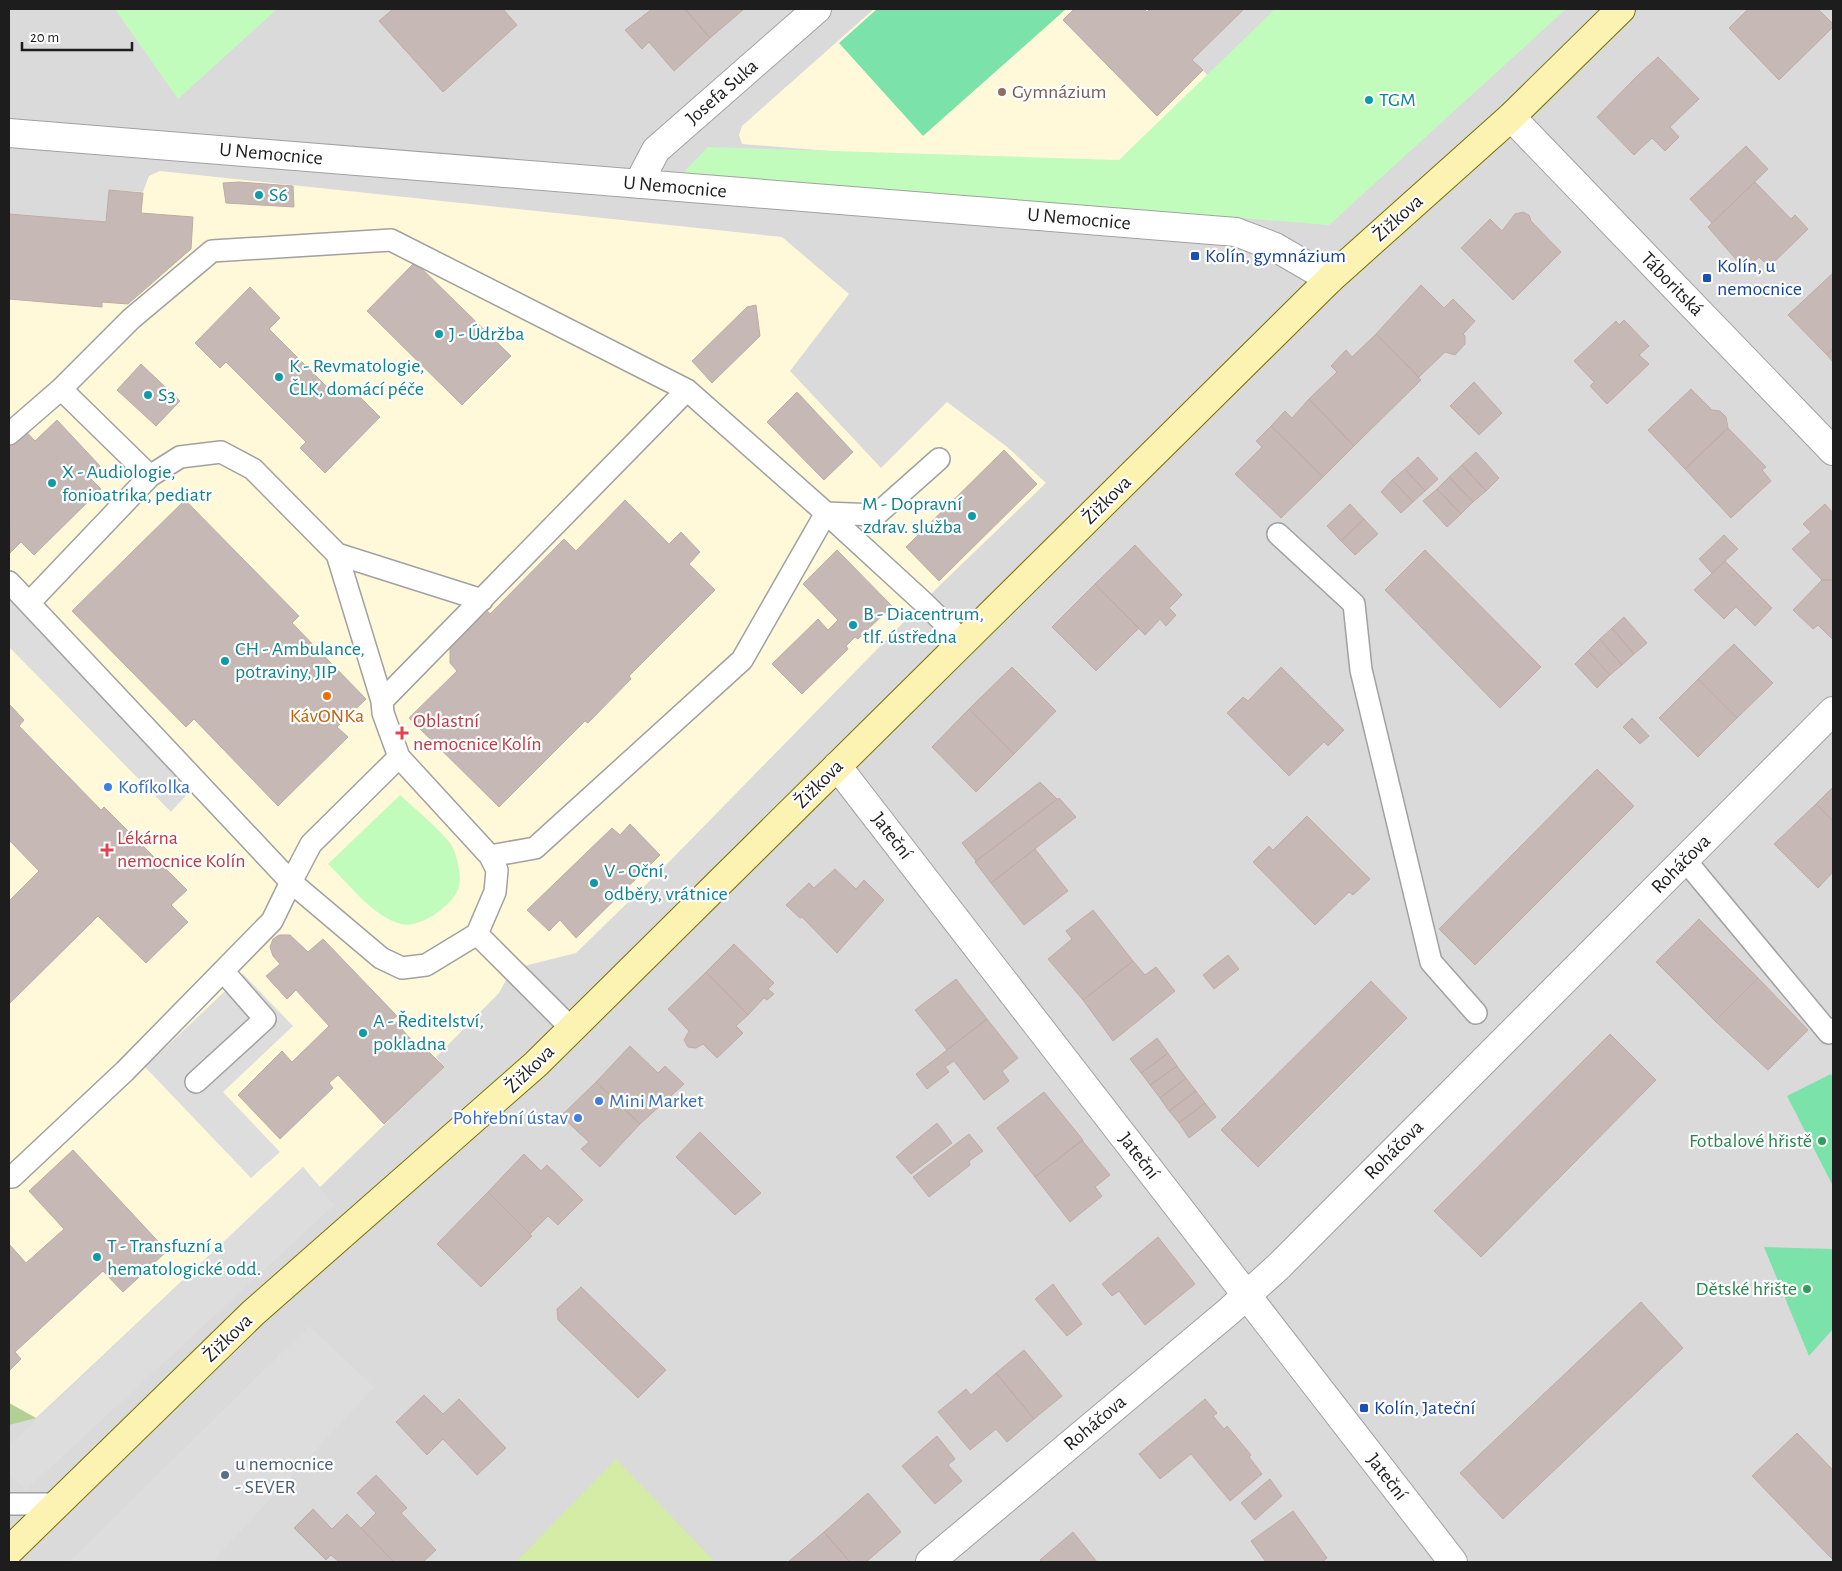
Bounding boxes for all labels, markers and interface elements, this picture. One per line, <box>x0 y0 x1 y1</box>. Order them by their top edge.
scale bar <box>22 20 132 52</box>
text: 20 m <box>30 30 59 45</box>
street label: Josefa Suka <box>682 56 762 128</box>
place label: Gymnázium <box>1012 82 1107 102</box>
marker: Gymnázium <box>996 86 1008 98</box>
place label: TGM <box>1379 90 1416 110</box>
marker: TGM <box>1363 94 1375 106</box>
street label: U Nemocnice <box>218 140 324 168</box>
street label: U Nemocnice <box>622 173 728 201</box>
place label: S6 <box>269 185 288 205</box>
marker: S6 <box>253 189 265 201</box>
street label: Žižkova <box>1369 190 1427 245</box>
street label: U Nemocnice <box>1026 205 1132 233</box>
place label: Kolín, gymnázium <box>1205 246 1346 266</box>
street label: Táboritská <box>1637 248 1707 320</box>
marker: Kolín, gymnázium <box>1189 250 1201 262</box>
place label: Kolín, u nemocnice <box>1717 256 1802 299</box>
marker: Kolín, u nemocnice <box>1701 272 1713 284</box>
place label: J - Údržba <box>449 323 524 344</box>
marker: J - Údržba <box>433 328 445 340</box>
place label: K - Revmatologie, ČLK, domácí péče <box>289 356 424 399</box>
marker: K - Revmatologie, ČLK, domácí péče <box>273 371 285 383</box>
place label: S3 <box>158 385 176 405</box>
marker: S3 <box>142 389 154 401</box>
place label: X - Audiologie, fonioatrika, pediatr <box>62 462 212 505</box>
street label: Žižkova <box>1078 471 1135 528</box>
marker: X - Audiologie, fonioatrika, pediatr <box>46 477 58 489</box>
place label: M - Dopravní zdrav. služba <box>862 494 962 537</box>
marker: M - Dopravní zdrav. služba <box>966 510 978 522</box>
place label: B - Diacentrum, tlf. ústředna <box>863 604 984 647</box>
marker: B - Diacentrum, tlf. ústředna <box>847 619 859 631</box>
place label: CH - Ambulance, potraviny, JIP <box>235 639 365 682</box>
marker: CH - Ambulance, potraviny, JIP <box>219 655 231 667</box>
marker: KávONKa <box>321 690 333 702</box>
place label: KávONKa <box>290 706 364 726</box>
place label: Oblastní nemocnice Kolín <box>413 711 542 754</box>
marker: Oblastní nemocnice Kolín <box>395 726 409 740</box>
street label: Žižkova <box>790 755 847 812</box>
place label: Kofíkolka <box>118 777 190 797</box>
marker: Kofíkolka <box>102 781 114 793</box>
street label: Jateční <box>868 809 916 863</box>
place label: Lékárna nemocnice Kolín <box>117 828 246 871</box>
street label: Roháčova <box>1648 831 1714 897</box>
marker: Lékárna nemocnice Kolín <box>101 844 113 856</box>
place label: V - Oční, odběry, vrátnice <box>604 861 728 904</box>
marker: V - Oční, odběry, vrátnice <box>588 877 600 889</box>
place label: A - Ředitelství, pokladna <box>373 1010 484 1054</box>
marker: A - Ředitelství, pokladna <box>357 1027 369 1039</box>
street label: Žižkova <box>501 1040 558 1097</box>
place label: Mini Market <box>609 1091 704 1111</box>
marker: Mini Market <box>593 1095 605 1107</box>
place label: Pohřební ústav <box>453 1108 569 1128</box>
marker: Pohřební ústav <box>572 1112 584 1124</box>
street label: Roháčova <box>1361 1117 1427 1183</box>
street label: Jateční <box>1115 1129 1163 1183</box>
place label: Fotbalové hřistě <box>1689 1131 1812 1151</box>
marker: Fotbalové hřistě <box>1816 1135 1828 1147</box>
place label: T - Transfuzní a hematologické odd. <box>107 1236 261 1279</box>
marker: T - Transfuzní a hematologické odd. <box>91 1251 103 1263</box>
place label: Dětské hřište <box>1696 1279 1797 1299</box>
marker: Dětské hřište <box>1801 1283 1813 1295</box>
street label: Žižkova <box>199 1309 256 1366</box>
street label: Roháčova <box>1060 1391 1130 1455</box>
place label: Kolín, Jateční <box>1374 1398 1475 1418</box>
marker: Kolín, Jateční <box>1358 1402 1370 1414</box>
street label: Jateční <box>1363 1450 1411 1504</box>
place label: u nemocnice - SEVER <box>235 1454 333 1497</box>
marker: u nemocnice - SEVER <box>219 1469 231 1481</box>

